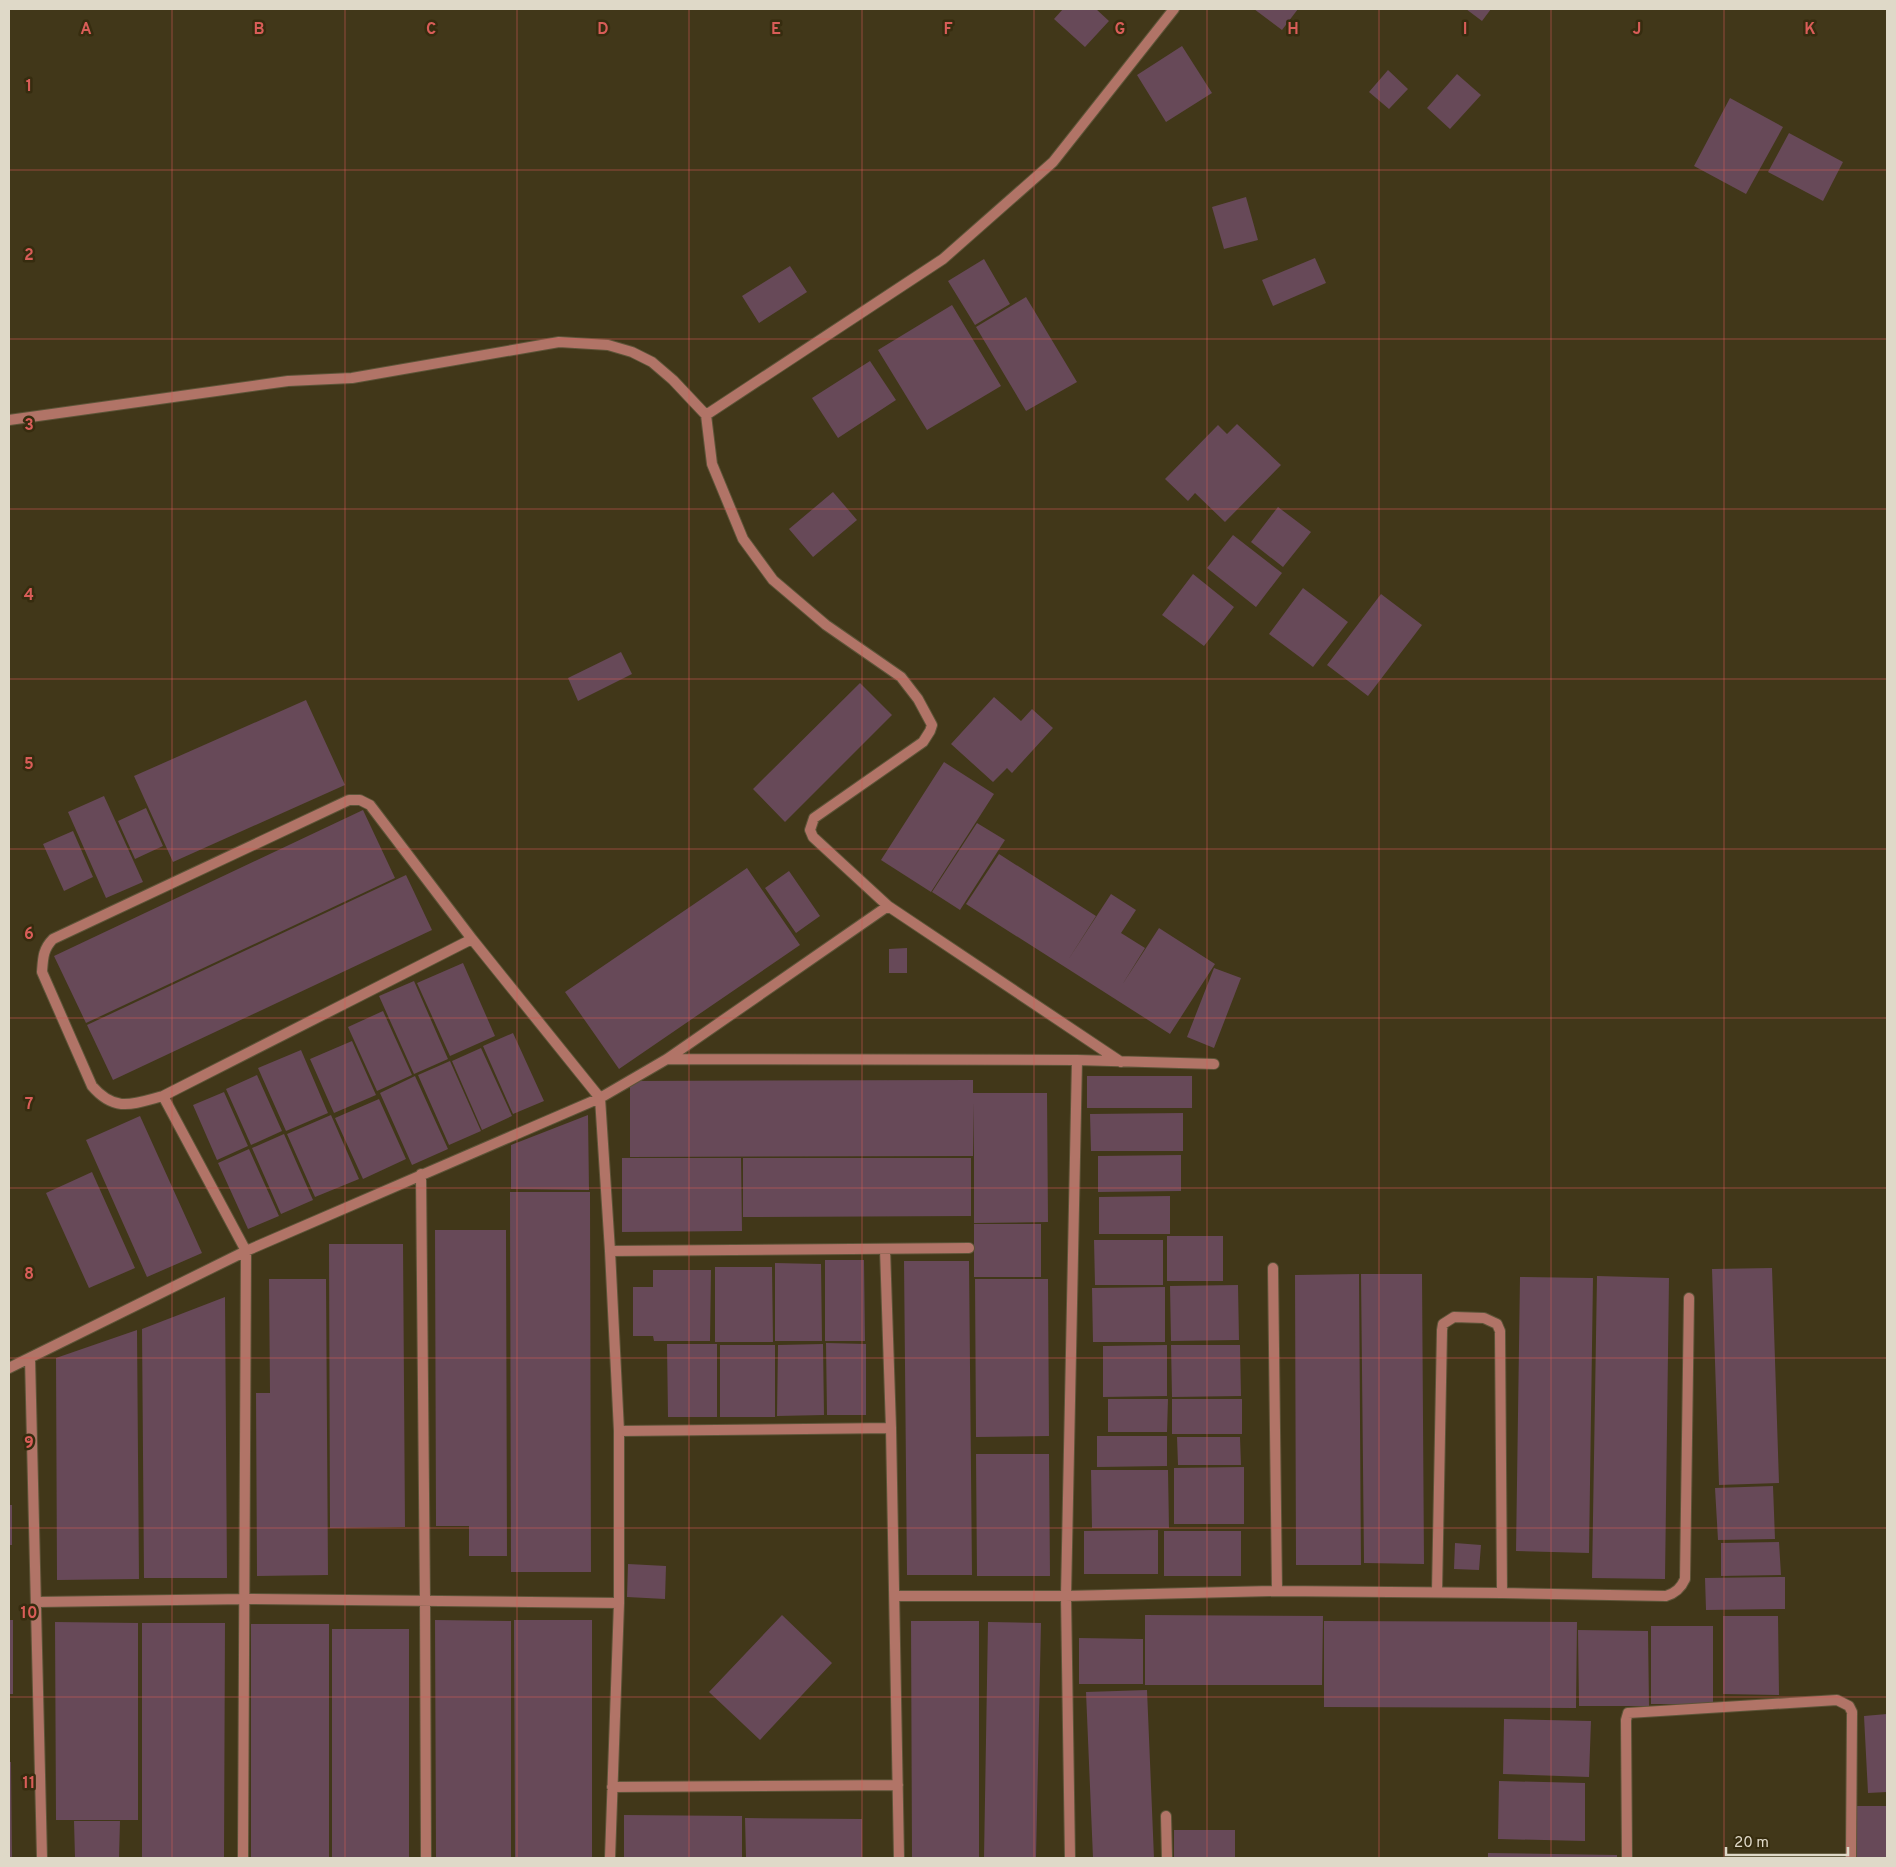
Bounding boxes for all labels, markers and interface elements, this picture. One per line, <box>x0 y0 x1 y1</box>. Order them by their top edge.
text: A <box>80 20 92 40</box>
text: B <box>253 20 265 40</box>
text: C <box>426 20 436 40</box>
text: D <box>597 20 609 40</box>
text: E <box>771 20 781 40</box>
text: F <box>943 20 953 40</box>
text: G <box>1115 20 1125 40</box>
text: H <box>1287 20 1299 40</box>
text: I <box>1463 20 1467 40</box>
text: J <box>1633 20 1641 40</box>
text: K <box>1804 20 1816 40</box>
text: 1 <box>26 77 32 97</box>
text: 2 <box>24 246 34 266</box>
text: 3 <box>24 416 34 436</box>
text: 4 <box>24 586 34 606</box>
text: 5 <box>24 755 34 775</box>
text: 6 <box>24 925 34 945</box>
text: 7 <box>25 1095 33 1115</box>
text: 8 <box>24 1265 34 1285</box>
text: 9 <box>24 1434 34 1454</box>
text: 10 <box>21 1604 37 1624</box>
text: 11 <box>23 1774 35 1794</box>
scale bar <box>1726 1824 1848 1856</box>
text: 20 m <box>1734 1834 1769 1853</box>

